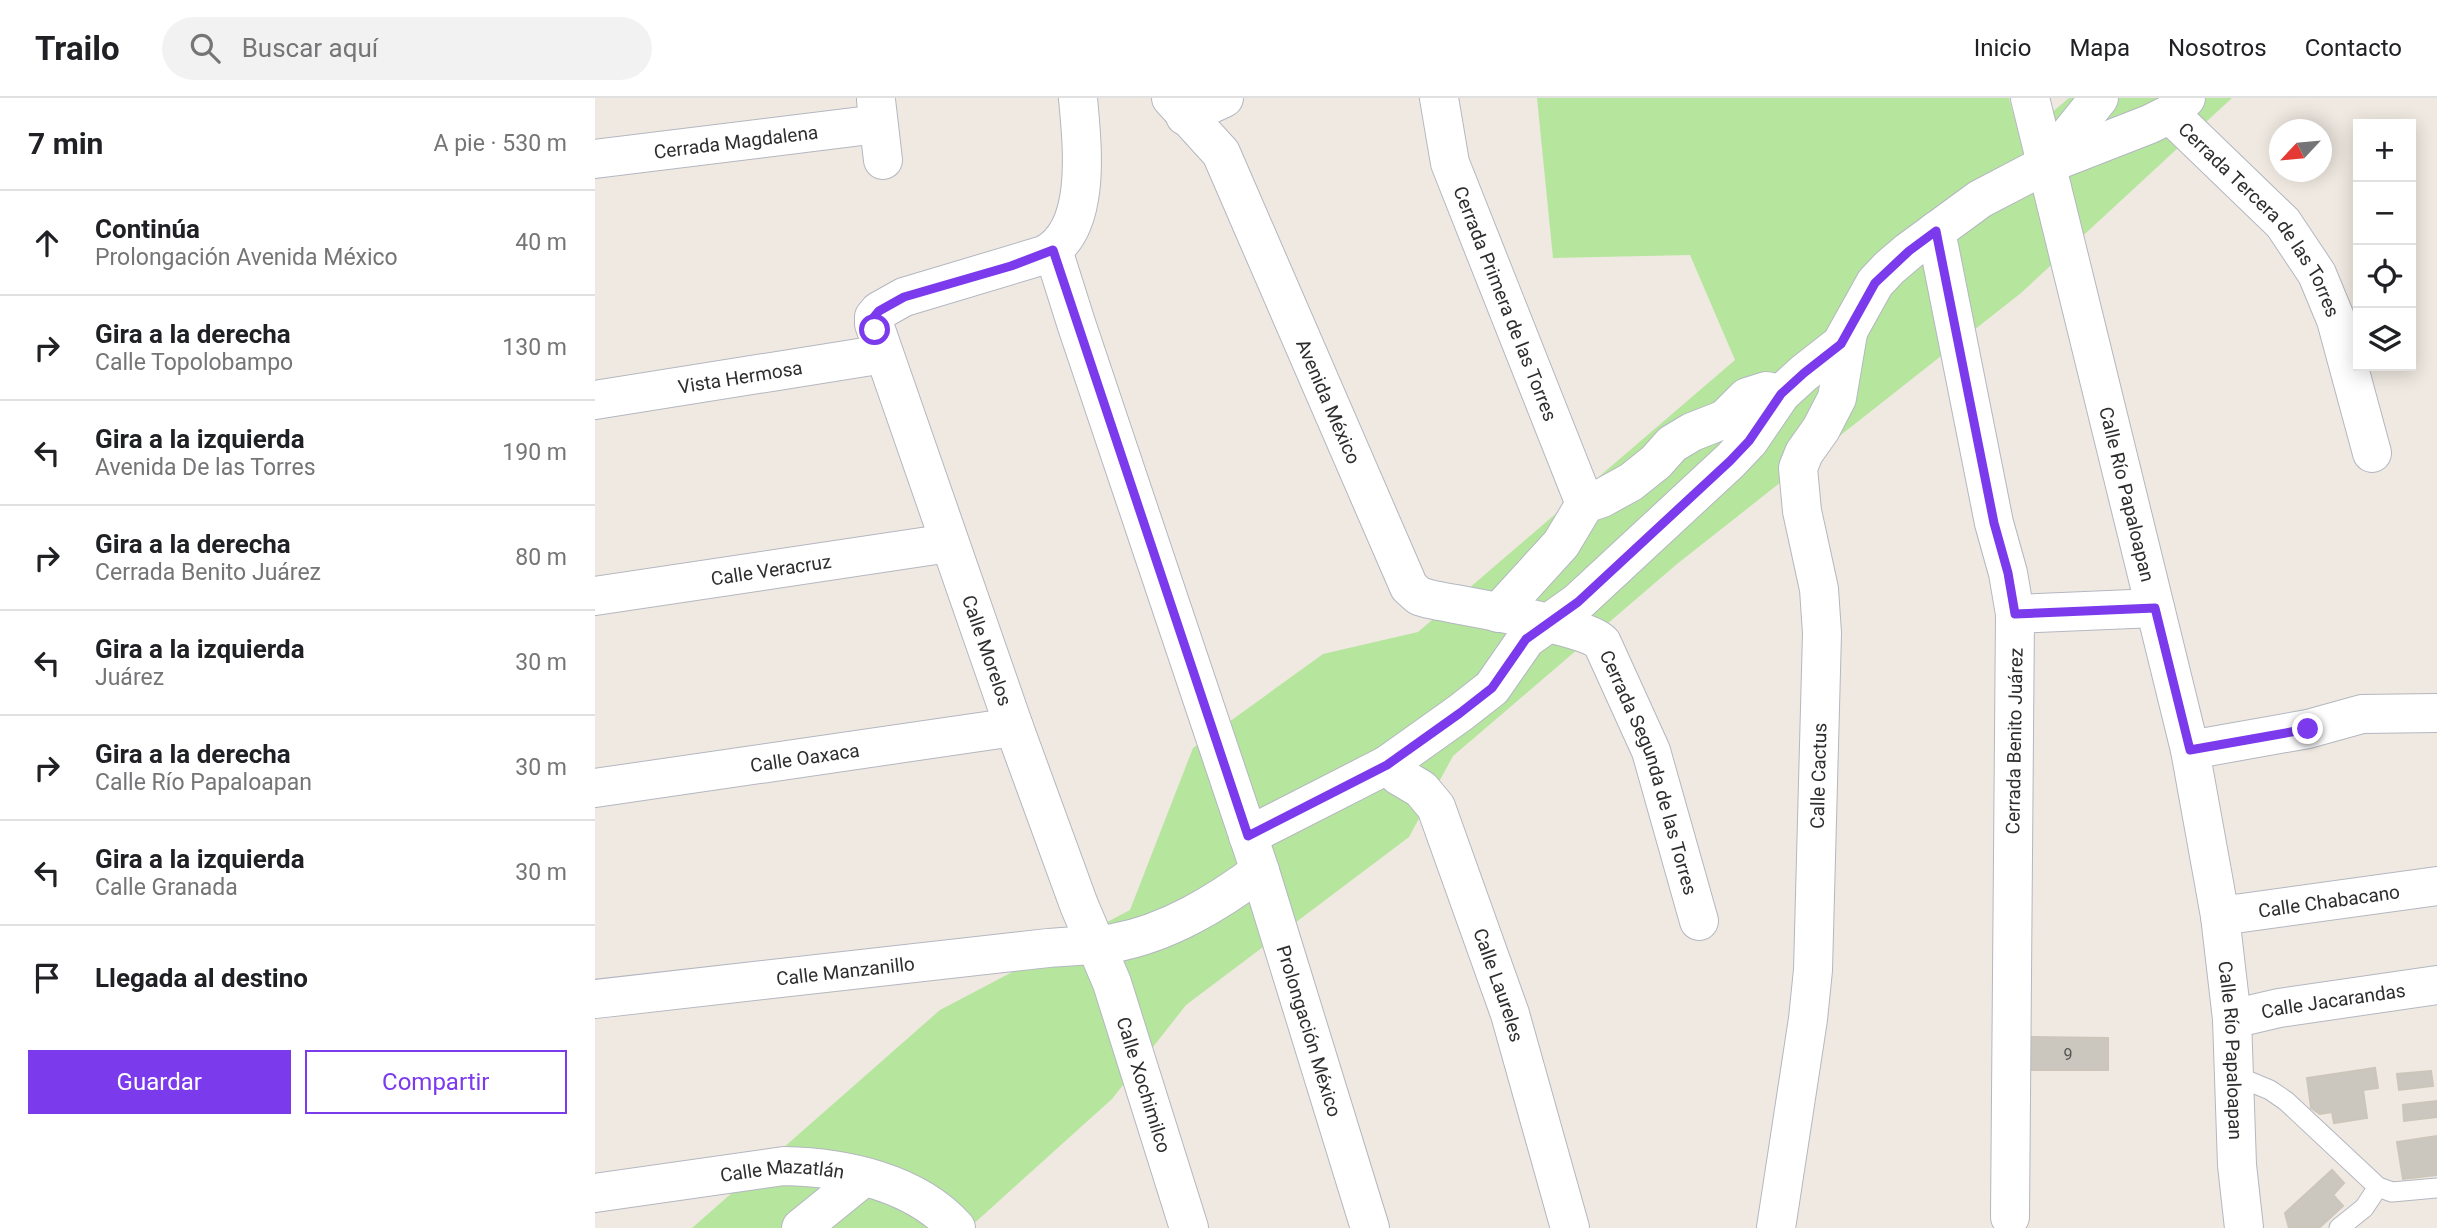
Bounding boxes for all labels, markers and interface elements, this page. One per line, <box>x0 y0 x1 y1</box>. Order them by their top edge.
search box <box>162 17 652 80</box>
text: Trailo <box>35 29 120 68</box>
icon: search <box>186 29 224 67</box>
text: Buscar aquí <box>242 33 378 63</box>
text: Inicio <box>1974 34 2031 62</box>
text: Mapa <box>2069 34 2130 62</box>
text: Nosotros <box>2168 34 2267 62</box>
text: Contacto <box>2305 34 2402 62</box>
street label: Cerrada Tercera de las Torres <box>2173 117 2344 320</box>
north arrow <box>2269 119 2332 182</box>
map controls <box>2353 119 2416 371</box>
button: + <box>2353 119 2416 182</box>
street label: Cerrada Magdalena <box>653 121 819 164</box>
text: 7 min <box>28 126 103 161</box>
text: A pie · 530 m <box>434 130 567 157</box>
button: − <box>2353 182 2416 245</box>
street label: Cerrada Primera de las Torres <box>1448 183 1562 424</box>
text: Continúa <box>95 214 200 244</box>
icon: ahead <box>28 224 66 262</box>
text: 40 m <box>515 229 567 256</box>
text: Prolongación Avenida México <box>95 244 398 271</box>
button: locate <box>2353 245 2416 308</box>
button: layers <box>2353 308 2416 371</box>
route start <box>859 314 890 345</box>
text: Gira a la derecha <box>95 319 291 349</box>
icon: right <box>28 329 66 367</box>
text: 130 m <box>502 334 567 361</box>
street label: Avenida México <box>1291 336 1365 467</box>
text: Calle Topolobampo <box>95 349 293 376</box>
street label: Vista Hermosa <box>676 356 804 399</box>
street label: Calle Río Papaloapan <box>2094 405 2159 584</box>
text: Gira a la izquierda <box>95 424 305 454</box>
icon: left <box>28 434 66 472</box>
text: 190 m <box>502 439 567 466</box>
text: Avenida De las Torres <box>95 454 316 481</box>
text: Gira a la derecha <box>95 529 291 559</box>
icon: right <box>28 539 66 577</box>
text: 80 m <box>515 544 567 571</box>
street label: Calle Veracruz <box>709 550 833 590</box>
text: Cerrada Benito Juárez <box>95 559 321 586</box>
street label: Calle Morelos <box>957 592 1017 709</box>
text: Gira a la izquierda <box>95 634 305 664</box>
icon: left <box>28 644 66 682</box>
street label: Cerrada Segunda de las Torres <box>1595 647 1702 898</box>
street label: Cerrada Benito Juárez <box>2001 647 2028 835</box>
text: 30 m <box>515 649 567 676</box>
text: Juárez <box>95 664 164 691</box>
route end <box>2292 713 2323 744</box>
street label: Calle Cactus <box>1806 723 1832 829</box>
text: Gira a la derecha <box>95 739 291 769</box>
street label: Calle Oaxaca <box>749 739 861 777</box>
icon: right <box>28 749 66 787</box>
text: 30 m <box>515 754 567 781</box>
text: Calle Río Papaloapan <box>95 769 312 796</box>
text: Gira a la izquierda <box>95 844 305 874</box>
icon: left <box>28 854 66 892</box>
text: 30 m <box>515 859 567 886</box>
text: Calle Granada <box>95 874 238 901</box>
street label: Calle Chabacano <box>2257 880 2401 923</box>
street label: Calle Laureles <box>1468 925 1528 1044</box>
street label: Prolongación México <box>1272 943 1346 1120</box>
street label: Calle Manzanillo <box>775 952 916 991</box>
icon: arrive <box>28 959 66 997</box>
street label: Calle Río Papaloapan <box>2213 960 2247 1140</box>
text: Llegada al destino <box>95 963 308 993</box>
street label: Calle Jacarandas <box>2259 979 2407 1024</box>
street label: Calle Xochimilco <box>1111 1014 1176 1156</box>
house number: 9 <box>2064 1045 2073 1064</box>
button: Guardar <box>28 1050 291 1114</box>
button: Compartir <box>305 1050 567 1114</box>
street label: Calle Mazatlán <box>719 1155 846 1187</box>

